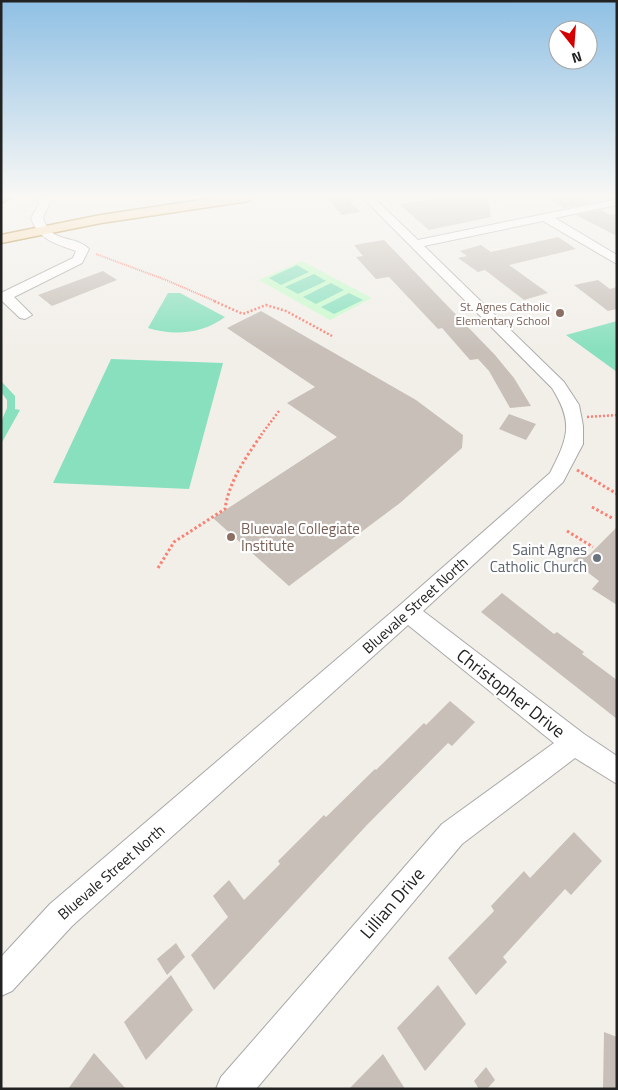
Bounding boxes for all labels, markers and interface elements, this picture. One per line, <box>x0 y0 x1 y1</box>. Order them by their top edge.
north arrow <box>548 20 598 70</box>
text: N <box>569 46 585 69</box>
place label: St. Agnes Catholic Elementary School <box>456 297 550 330</box>
marker: St. Agnes Catholic Elementary School <box>554 307 566 319</box>
place label: Bluevale Collegiate Institute <box>241 517 360 557</box>
marker: Bluevale Collegiate Institute <box>225 531 237 543</box>
place label: Saint Agnes Catholic Church <box>490 538 587 578</box>
street label: Bluevale Street North <box>357 551 473 659</box>
marker: Saint Agnes Catholic Church <box>591 552 603 564</box>
street label: Christopher Drive <box>451 642 571 744</box>
street label: Bluevale Street North <box>52 819 170 925</box>
street label: Lillian Drive <box>353 861 431 945</box>

